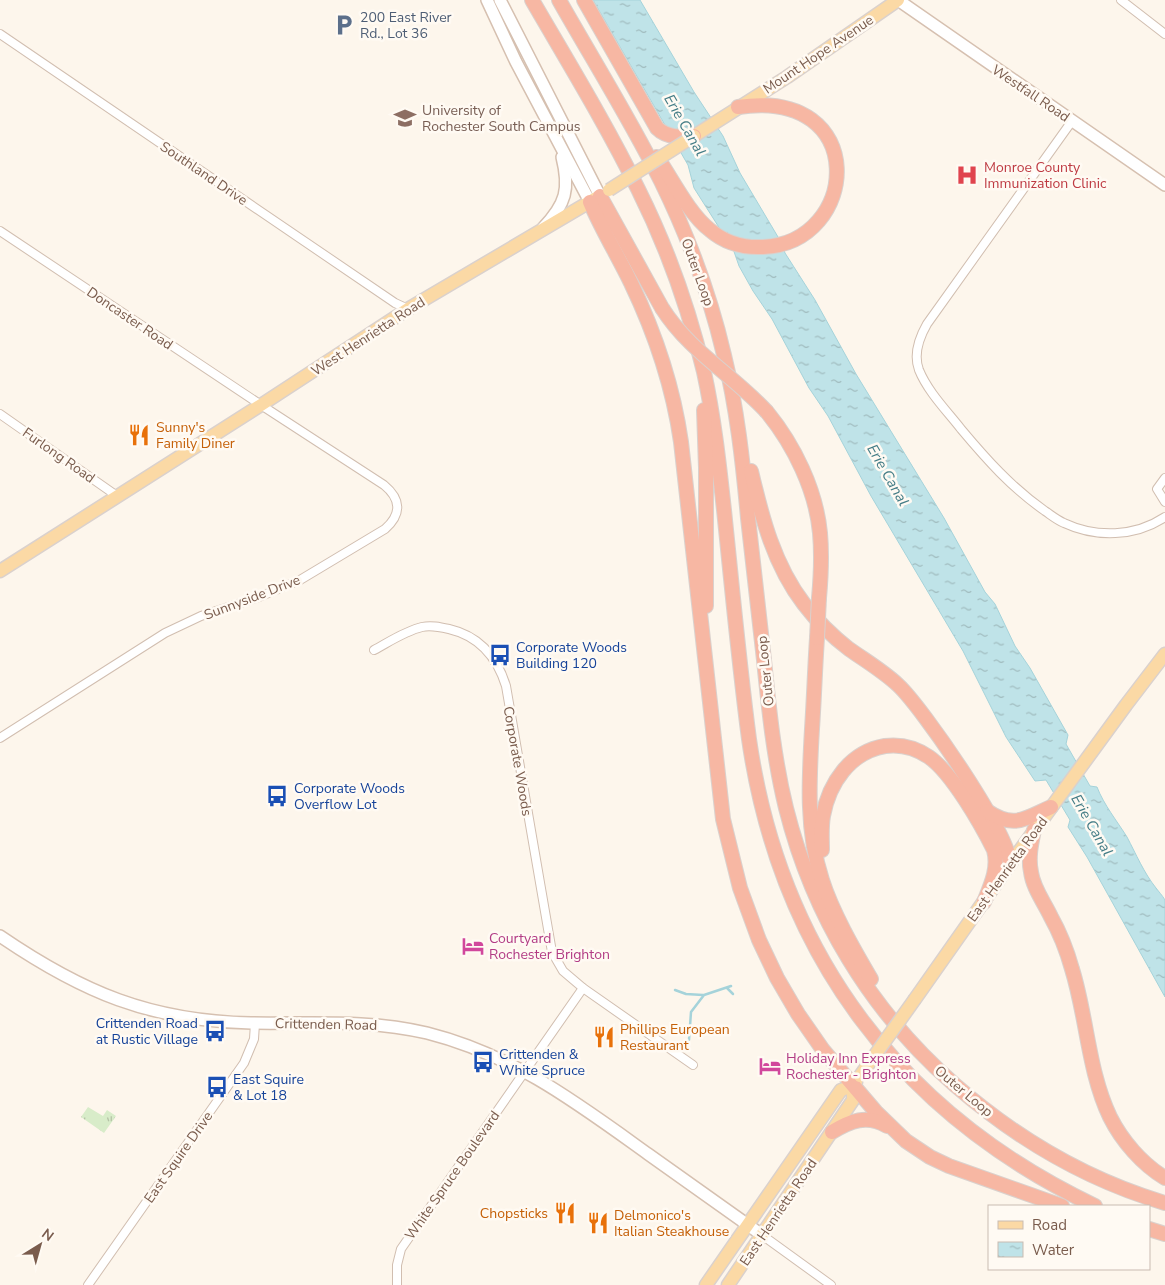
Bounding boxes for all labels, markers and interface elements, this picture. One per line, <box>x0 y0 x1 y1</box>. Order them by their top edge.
place label: 200 East River Rd., Lot 36 <box>360 8 452 43</box>
street label: Mount Hope Avenue <box>759 10 877 98</box>
parking icon: 200 East River Rd., Lot 36 <box>331 12 357 38</box>
street label: Westfall Road <box>988 60 1073 126</box>
water label: Erie Canal <box>659 90 711 160</box>
place label: University of Rochester South Campus <box>422 101 581 136</box>
school or university icon: University of Rochester South Campus <box>392 105 418 131</box>
street label: Southland Drive <box>156 137 251 210</box>
place label: Monroe County Immunization Clinic <box>984 158 1107 193</box>
hospital icon: Monroe County Immunization Clinic <box>954 162 980 188</box>
street label: Outer Loop <box>677 236 719 309</box>
street label: Doncaster Road <box>83 283 177 354</box>
street label: West Henrietta Road <box>308 292 429 380</box>
place label: Sunny's Family Diner <box>156 418 235 453</box>
restaurant icon: Sunny's Family Diner <box>126 422 152 448</box>
street label: Furlong Road <box>19 423 99 487</box>
water label: Erie Canal <box>862 440 914 510</box>
street label: Sunnyside Drive <box>201 570 303 625</box>
street label: Outer Loop <box>752 635 779 707</box>
place label: Corporate Woods Building 120 <box>516 638 627 673</box>
bus stop icon: Corporate Woods Building 120 <box>487 642 513 668</box>
street label: Corporate Woods <box>499 705 537 818</box>
place label: Corporate Woods Overflow Lot <box>294 779 405 814</box>
bus stop icon: Corporate Woods Overflow Lot <box>264 783 290 809</box>
water label: Erie Canal <box>1066 790 1118 860</box>
street label: East Henrietta Road <box>963 813 1052 926</box>
place label: Courtyard Rochester Brighton <box>489 929 610 964</box>
hotel icon: Courtyard Rochester Brighton <box>460 933 486 959</box>
place label: Crittenden Road at Rustic Village <box>96 1014 198 1049</box>
street label: Crittenden Road <box>275 1014 377 1035</box>
bus stop icon: Crittenden Road at Rustic Village <box>202 1018 228 1044</box>
place label: Phillips European Restaurant <box>620 1020 730 1055</box>
restaurant icon: Phillips European Restaurant <box>591 1024 617 1050</box>
place label: Crittenden & White Spruce <box>499 1045 585 1080</box>
bus stop icon: Crittenden & White Spruce <box>470 1049 496 1075</box>
place label: Holiday Inn Express Rochester - Brighton <box>786 1049 916 1084</box>
hotel icon: Holiday Inn Express Rochester - Brighton <box>757 1053 783 1079</box>
street label: Outer Loop <box>930 1061 997 1121</box>
place label: East Squire & Lot 18 <box>233 1070 304 1105</box>
bus stop icon: East Squire & Lot 18 <box>204 1074 230 1100</box>
street label: White Spruce Boulevard <box>401 1107 504 1244</box>
street label: East Squire Drive <box>140 1108 217 1207</box>
street label: East Henrietta Road <box>735 1155 821 1270</box>
restaurant icon: Chopsticks <box>552 1200 578 1226</box>
place label: Chopsticks <box>480 1204 548 1223</box>
legend <box>988 1205 1150 1270</box>
place label: Delmonico's Italian Steakhouse <box>614 1206 729 1241</box>
restaurant icon: Delmonico's Italian Steakhouse <box>585 1210 611 1236</box>
text: Road <box>1032 1215 1067 1235</box>
north arrow <box>15 1220 65 1270</box>
text: N <box>38 1224 57 1246</box>
text: Water <box>1032 1240 1075 1260</box>

